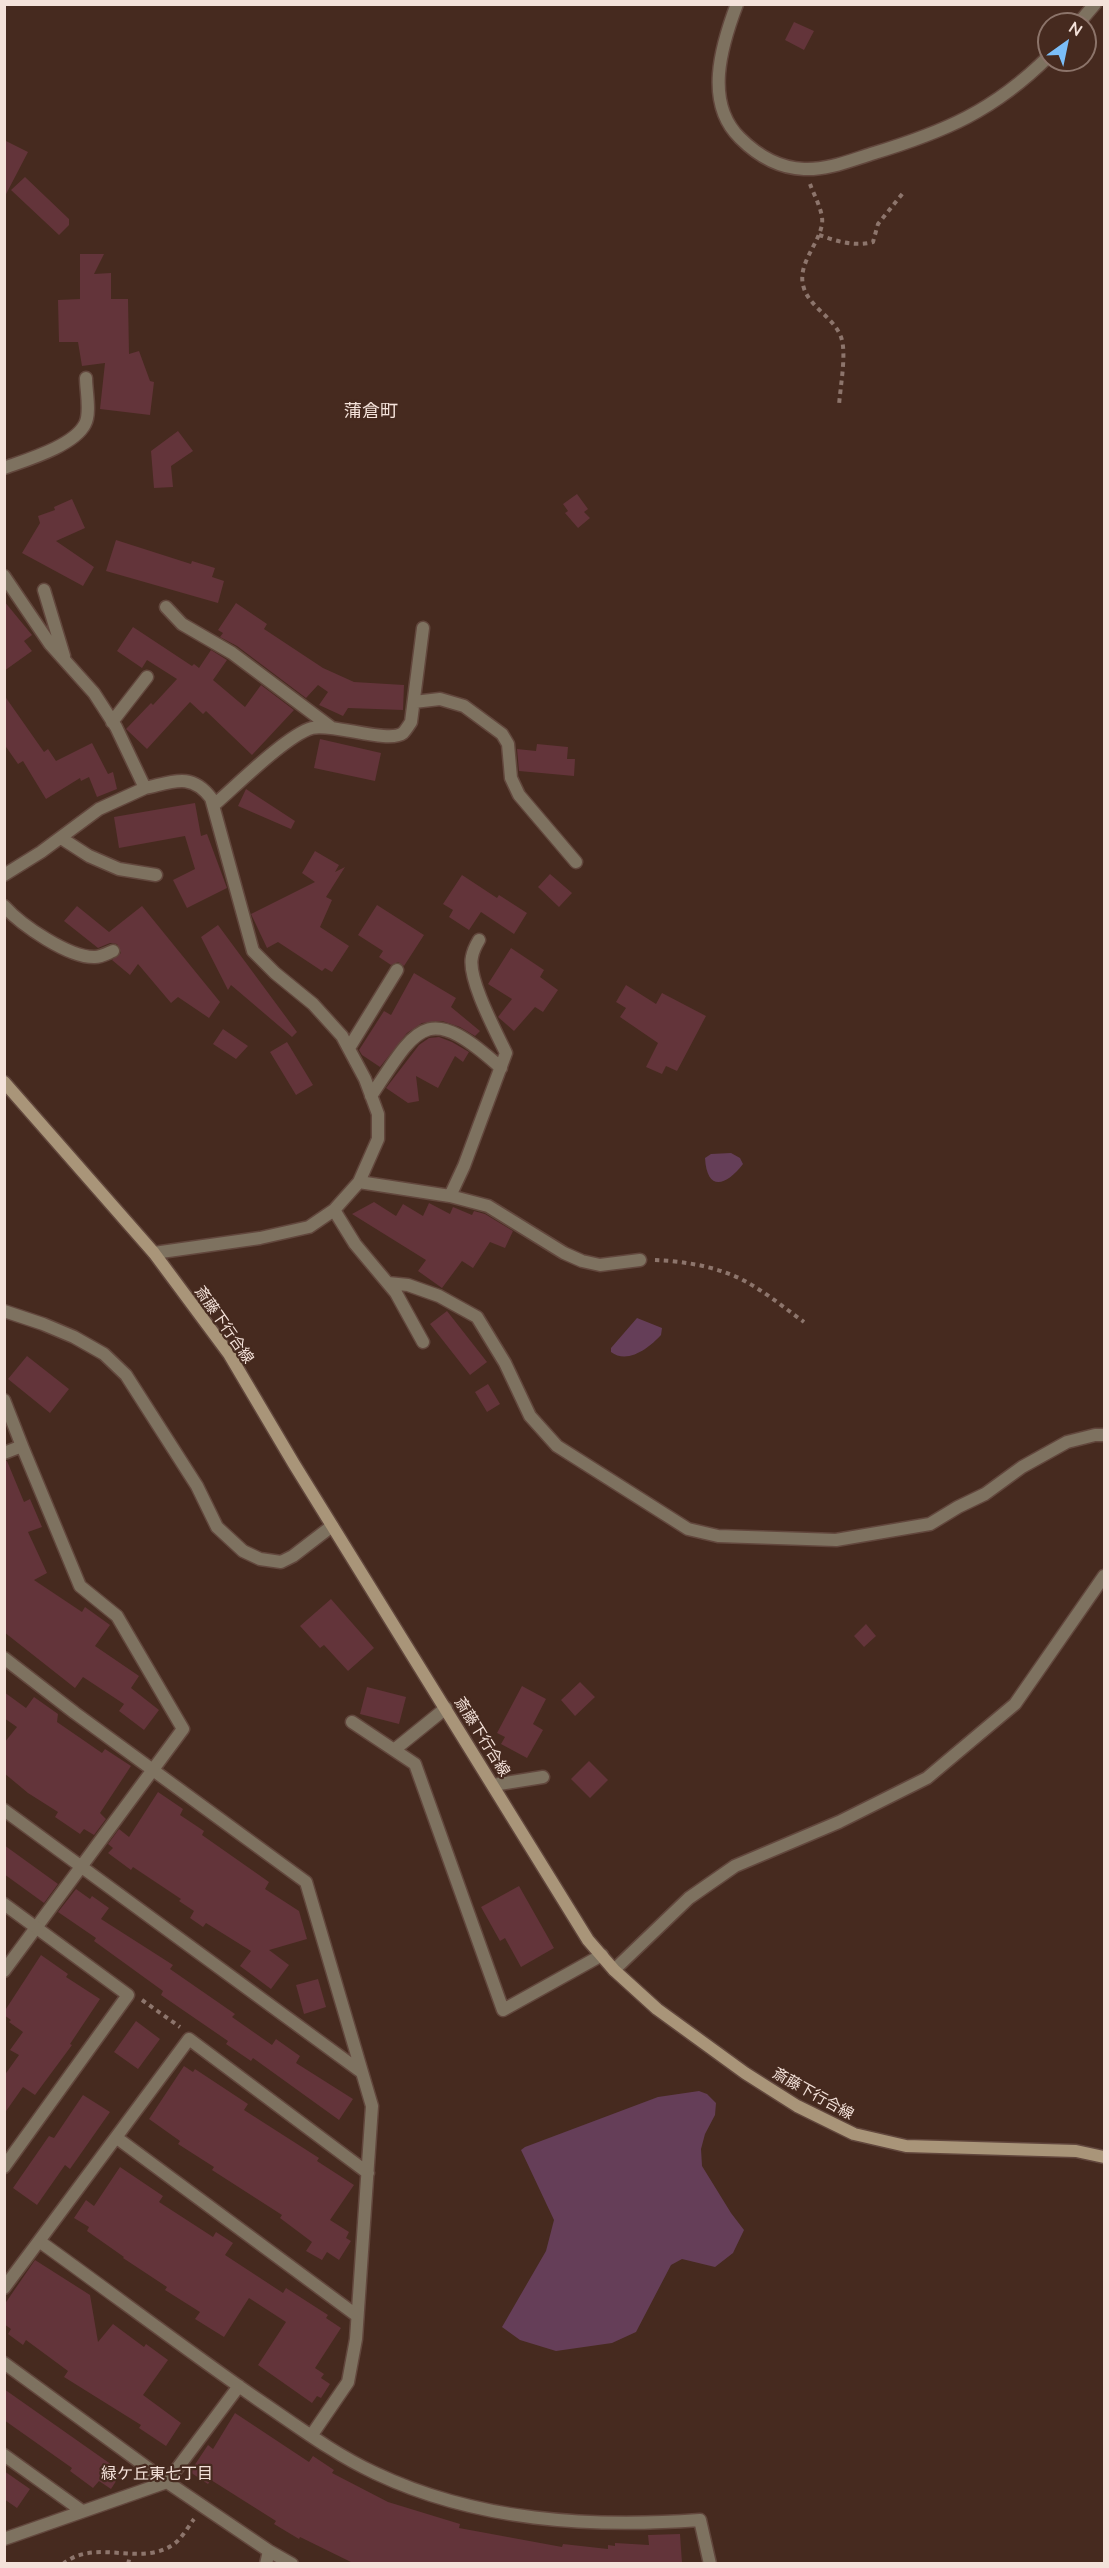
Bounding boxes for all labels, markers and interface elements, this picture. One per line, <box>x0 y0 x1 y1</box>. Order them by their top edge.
north arrow <box>1037 12 1097 72</box>
text: N <box>1065 17 1086 40</box>
district label: 蒲倉町 <box>344 401 398 423</box>
street label: 斎藤下行合線 <box>191 1283 257 1367</box>
street label: 斎藤下行合線 <box>451 1694 513 1780</box>
street label: 斎藤下行合線 <box>769 2064 857 2124</box>
district label: 緑ケ丘東七丁目 <box>101 2464 213 2484</box>

